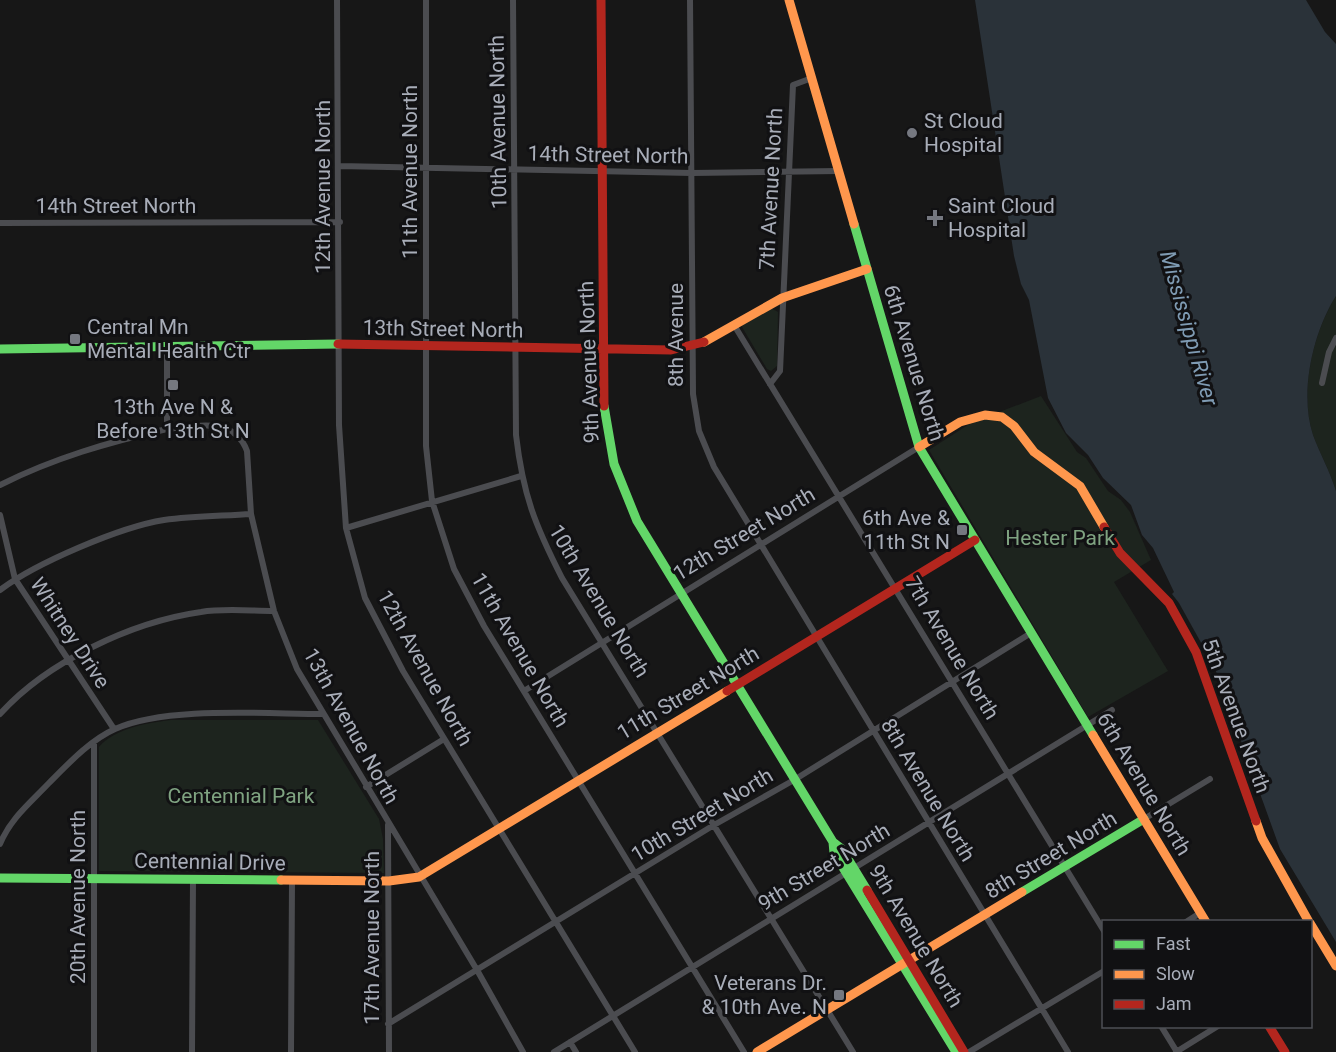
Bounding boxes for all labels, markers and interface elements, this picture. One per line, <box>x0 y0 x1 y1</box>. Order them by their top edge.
street label: 10th Avenue North <box>484 35 512 209</box>
street label: 11th Avenue North <box>398 85 422 259</box>
street label: 12th Avenue North <box>311 100 335 274</box>
street label: 7th Avenue North <box>755 107 787 271</box>
place label: St Cloud Hospital <box>924 109 1003 157</box>
marker: St Cloud Hospital <box>905 126 919 140</box>
street label: 14th Street North <box>527 142 689 168</box>
street label: 14th Street North <box>36 194 196 218</box>
place label: Saint Cloud Hospital <box>948 194 1055 242</box>
marker: Saint Cloud Hospital <box>926 209 944 227</box>
water label: Mississippi River <box>1155 248 1223 409</box>
street label: 9th Avenue North <box>574 280 604 444</box>
street label: 6th Avenue North <box>879 282 949 444</box>
street label: 8th Avenue <box>664 283 688 387</box>
place label: Central Mn Mental Health Ctr <box>87 315 251 363</box>
street label: 13th Street North <box>362 316 524 342</box>
marker: Central Mn Mental Health Ctr <box>68 332 82 346</box>
marker: 13th Ave N & Before 13th St N <box>166 378 180 392</box>
place label: 13th Ave N & Before 13th St N <box>96 395 250 443</box>
street label: 12th Street North <box>669 482 819 586</box>
place label: 6th Ave & 11th St N <box>862 506 950 554</box>
street label: 10th Avenue North <box>544 520 654 682</box>
marker: 6th Ave & 11th St N <box>955 523 969 537</box>
park label: Hester Park <box>1005 526 1115 550</box>
street label: 11th Avenue North <box>466 569 574 731</box>
street label: 7th Avenue North <box>900 572 1004 724</box>
street label: Whitney Drive <box>25 573 115 693</box>
street label: 12th Avenue North <box>372 586 478 750</box>
street label: 5th Avenue North <box>1197 636 1275 796</box>
street label: 11th Street North <box>613 641 763 745</box>
street label: 13th Avenue North <box>298 644 404 808</box>
street label: 6th Avenue North <box>1092 708 1196 860</box>
street label: 8th Avenue North <box>876 714 980 866</box>
street label: 10th Street North <box>627 763 777 867</box>
park label: Centennial Park <box>168 784 315 808</box>
street label: 8th Street North <box>981 806 1121 904</box>
street label: 20th Avenue North <box>66 810 90 984</box>
street label: 9th Street North <box>754 818 894 916</box>
street label: Centennial Drive <box>134 849 286 875</box>
street label: 17th Avenue North <box>360 851 384 1025</box>
street label: 9th Avenue North <box>864 860 968 1012</box>
legend <box>1102 920 1312 1028</box>
text: Fast <box>1156 933 1191 954</box>
text: Slow <box>1156 963 1195 984</box>
place label: Veterans Dr. & 10th Ave. N <box>701 971 827 1019</box>
marker: Veterans Dr. & 10th Ave. N <box>832 988 846 1002</box>
text: Jam <box>1156 993 1192 1014</box>

